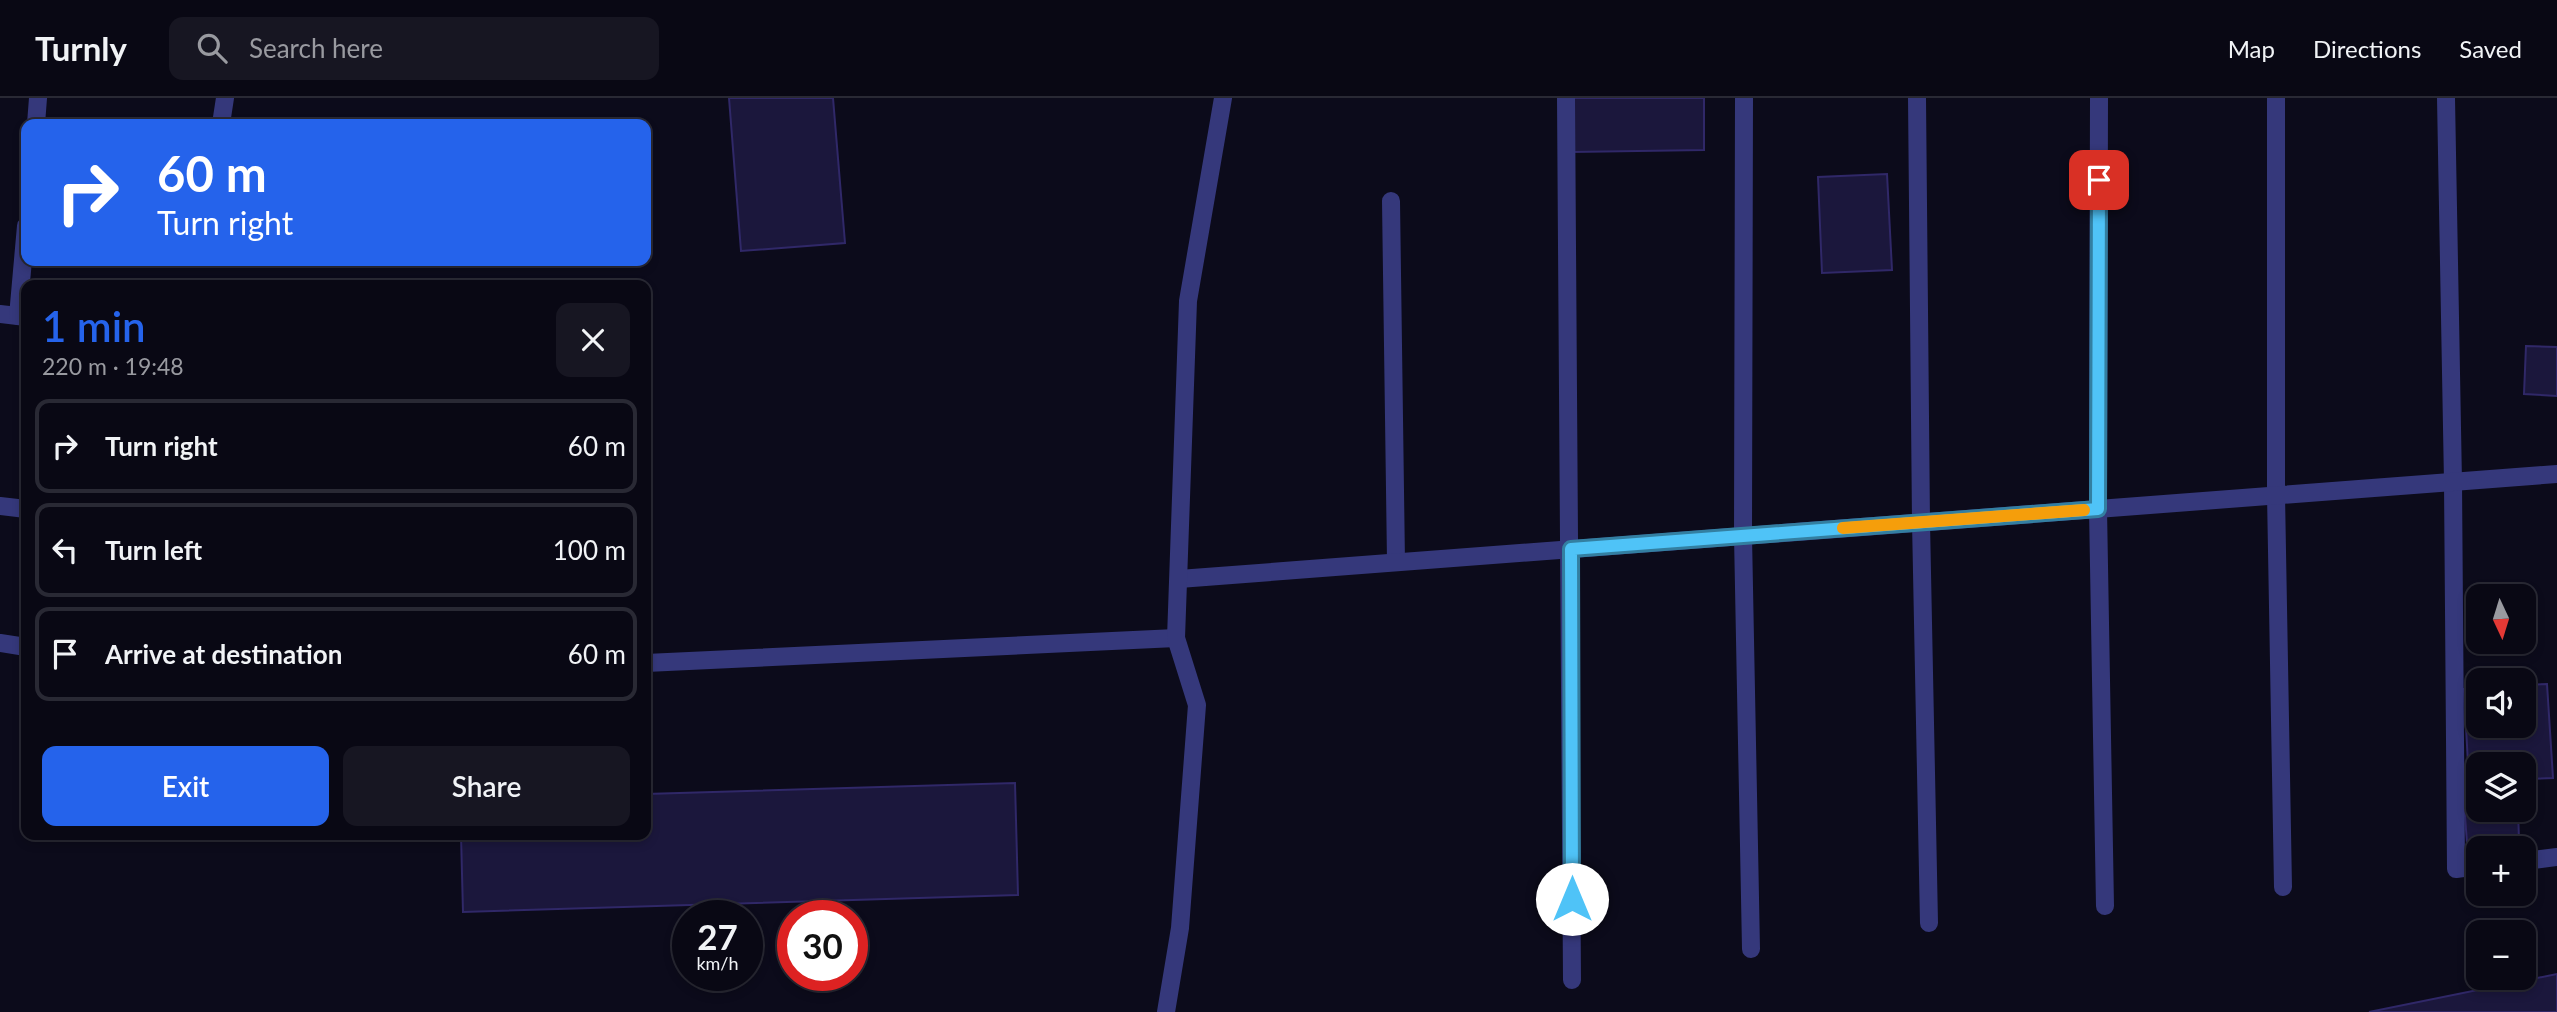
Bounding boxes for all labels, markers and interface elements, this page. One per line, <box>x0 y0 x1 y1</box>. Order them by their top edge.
search box <box>169 17 659 80</box>
text: Turnly <box>35 28 127 68</box>
icon: search <box>193 29 231 67</box>
text: Search here <box>249 32 383 64</box>
text: Map <box>2228 34 2275 63</box>
text: Directions <box>2313 34 2421 63</box>
text: Saved <box>2459 34 2522 63</box>
text: 60 m <box>157 144 267 202</box>
icon: right <box>42 147 133 238</box>
pin <box>2069 150 2129 210</box>
icon: arrive <box>2080 161 2118 199</box>
text: Turn right <box>157 203 293 242</box>
text: 1 min <box>42 301 146 351</box>
button: close <box>556 303 630 377</box>
text: 220 m · 19:48 <box>42 352 184 380</box>
icon: right <box>46 427 84 465</box>
text: Turn right <box>105 430 218 462</box>
text: 60 m <box>568 430 626 462</box>
icon: left <box>46 531 84 569</box>
text: Turn left <box>105 534 202 566</box>
text: 100 m <box>553 534 626 566</box>
north arrow <box>2466 584 2536 654</box>
map controls <box>2466 584 2536 990</box>
icon: arrive <box>46 635 84 673</box>
text: Arrive at destination <box>105 638 342 670</box>
text: 60 m <box>568 638 626 670</box>
button: sound <box>2466 668 2536 738</box>
button: Exit <box>42 746 329 826</box>
button: Share <box>343 746 630 826</box>
button: layers <box>2466 752 2536 822</box>
button: + <box>2466 836 2536 906</box>
position arrow <box>1535 862 1609 936</box>
speed limit sign: 30 <box>777 900 868 991</box>
text: 27 <box>697 915 738 957</box>
button: − <box>2466 920 2536 990</box>
text: km/h <box>696 952 739 974</box>

